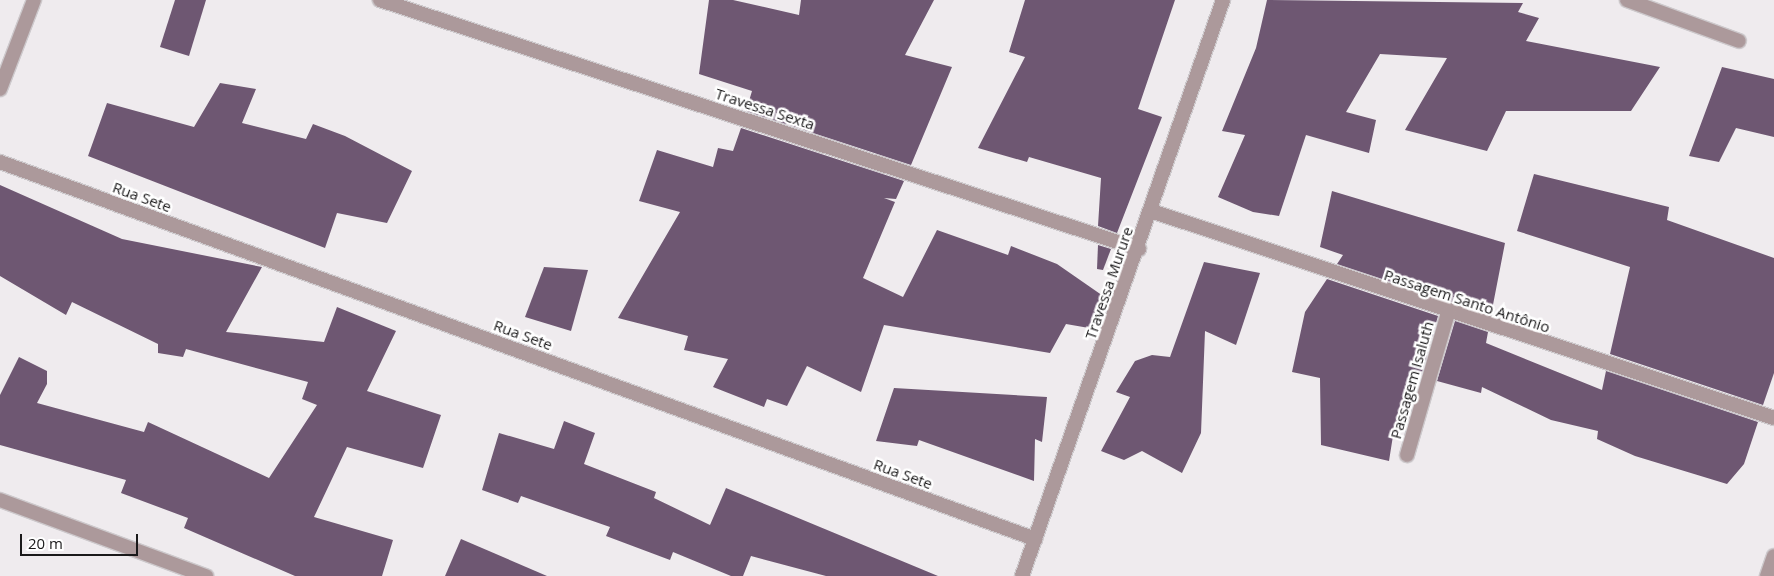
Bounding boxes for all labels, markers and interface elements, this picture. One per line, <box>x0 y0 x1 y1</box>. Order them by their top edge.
street label: Travessa Sexta <box>713 84 817 134</box>
street label: Rua Sete <box>110 178 174 216</box>
street label: Travessa Murure <box>1081 224 1137 342</box>
street label: Passagem Santo Antônio <box>1382 266 1552 336</box>
street label: Rua Sete <box>491 316 555 354</box>
street label: Passagem Isaluth <box>1387 319 1437 441</box>
street label: Rua Sete <box>871 455 935 493</box>
scale bar <box>22 524 140 556</box>
text: 20 m <box>28 533 63 553</box>

